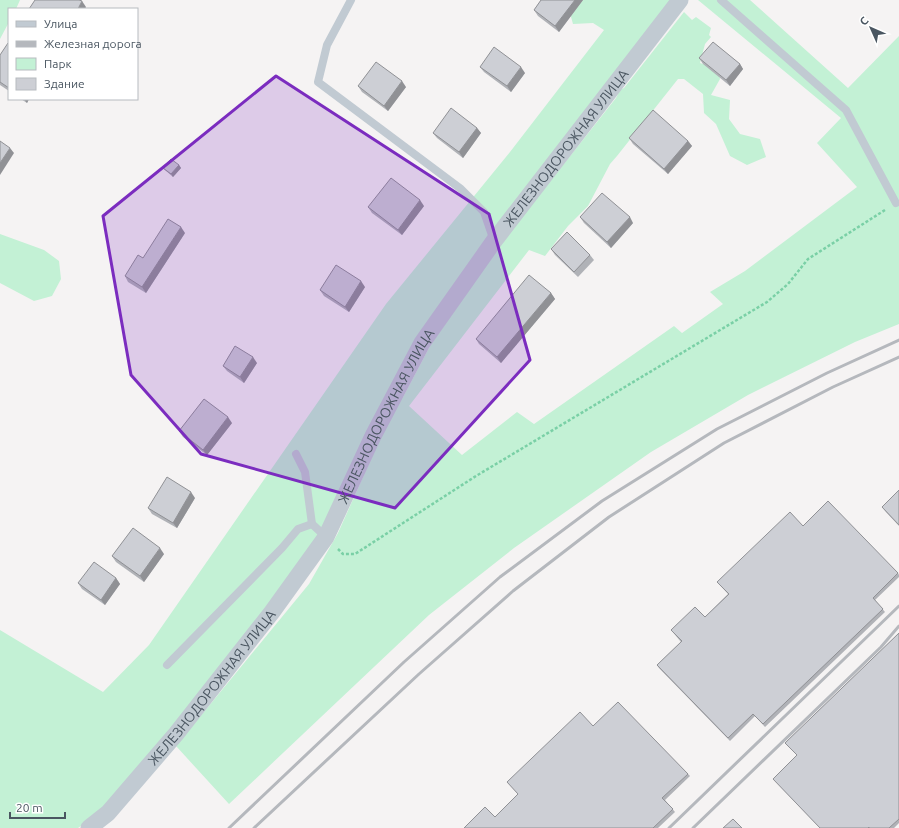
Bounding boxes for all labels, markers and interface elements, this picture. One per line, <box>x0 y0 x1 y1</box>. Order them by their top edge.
legend <box>8 8 138 100</box>
north arrow <box>851 8 891 48</box>
text: С <box>857 14 871 28</box>
text: Улица <box>44 17 77 30</box>
text: Железная дорога <box>44 37 142 50</box>
text: Парк <box>44 57 72 70</box>
street label: ЖЕЛЕЗНОДОРОЖНАЯ УЛИЦА <box>500 66 632 230</box>
text: Здание <box>44 77 85 90</box>
street label: ЖЕЛЕЗНОДОРОЖНАЯ УЛИЦА <box>335 326 438 506</box>
street label: ЖЕЛЕЗНОДОРОЖНАЯ УЛИЦА <box>145 607 279 769</box>
scale bar <box>10 794 65 820</box>
text: 20 m <box>16 801 43 814</box>

